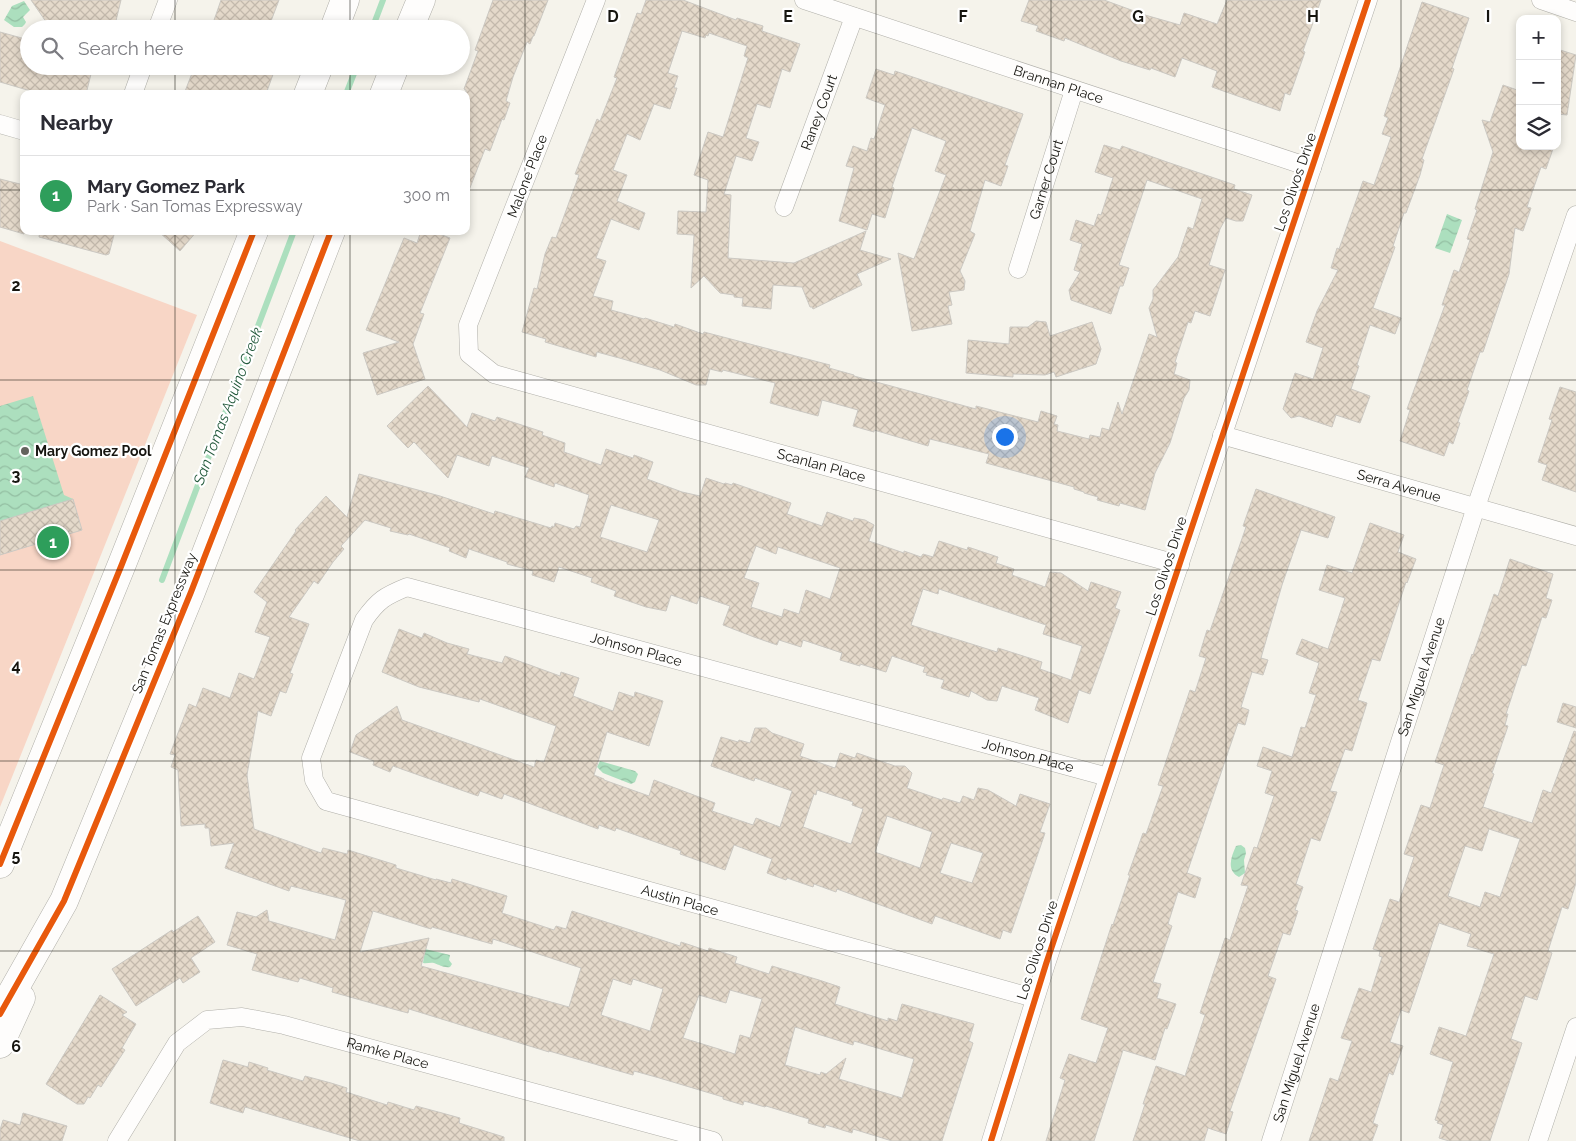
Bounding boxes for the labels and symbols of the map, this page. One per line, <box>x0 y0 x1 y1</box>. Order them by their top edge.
text: D <box>607 7 619 26</box>
text: E <box>783 7 793 26</box>
text: F <box>958 7 968 26</box>
text: G <box>1132 7 1144 26</box>
text: H <box>1307 7 1319 26</box>
text: I <box>1486 7 1490 26</box>
street label: Brannan Place <box>1011 62 1105 106</box>
street label: Raney Court <box>798 72 840 152</box>
street label: Los Olivos Drive <box>1271 131 1319 233</box>
street label: Malone Place <box>504 132 550 220</box>
street label: Garner Court <box>1026 137 1066 221</box>
text: 2 <box>11 276 21 295</box>
water label: San Tomas Aquino Creek <box>189 325 266 488</box>
your location <box>992 424 1018 450</box>
place label: Mary Gomez Pool <box>35 443 152 459</box>
marker: Mary Gomez Pool <box>19 445 31 457</box>
street label: Scanlan Place <box>775 445 867 485</box>
text: 3 <box>12 466 21 485</box>
street label: Serra Avenue <box>1355 466 1443 505</box>
street label: Los Olivos Drive <box>1142 514 1190 618</box>
pin: 1 <box>37 523 69 561</box>
street label: San Tomas Expressway <box>128 550 200 696</box>
street label: San Miguel Avenue <box>1394 615 1448 738</box>
street label: Johnson Place <box>589 629 684 669</box>
text: 4 <box>11 656 21 675</box>
street label: Johnson Place <box>981 735 1076 775</box>
text: 5 <box>12 846 21 865</box>
street label: Austin Place <box>639 881 721 919</box>
street label: Los Olivos Drive <box>1013 898 1061 1002</box>
street label: San Miguel Avenue <box>1270 1001 1323 1124</box>
street label: Ramke Place <box>345 1034 431 1072</box>
text: 6 <box>11 1037 21 1056</box>

